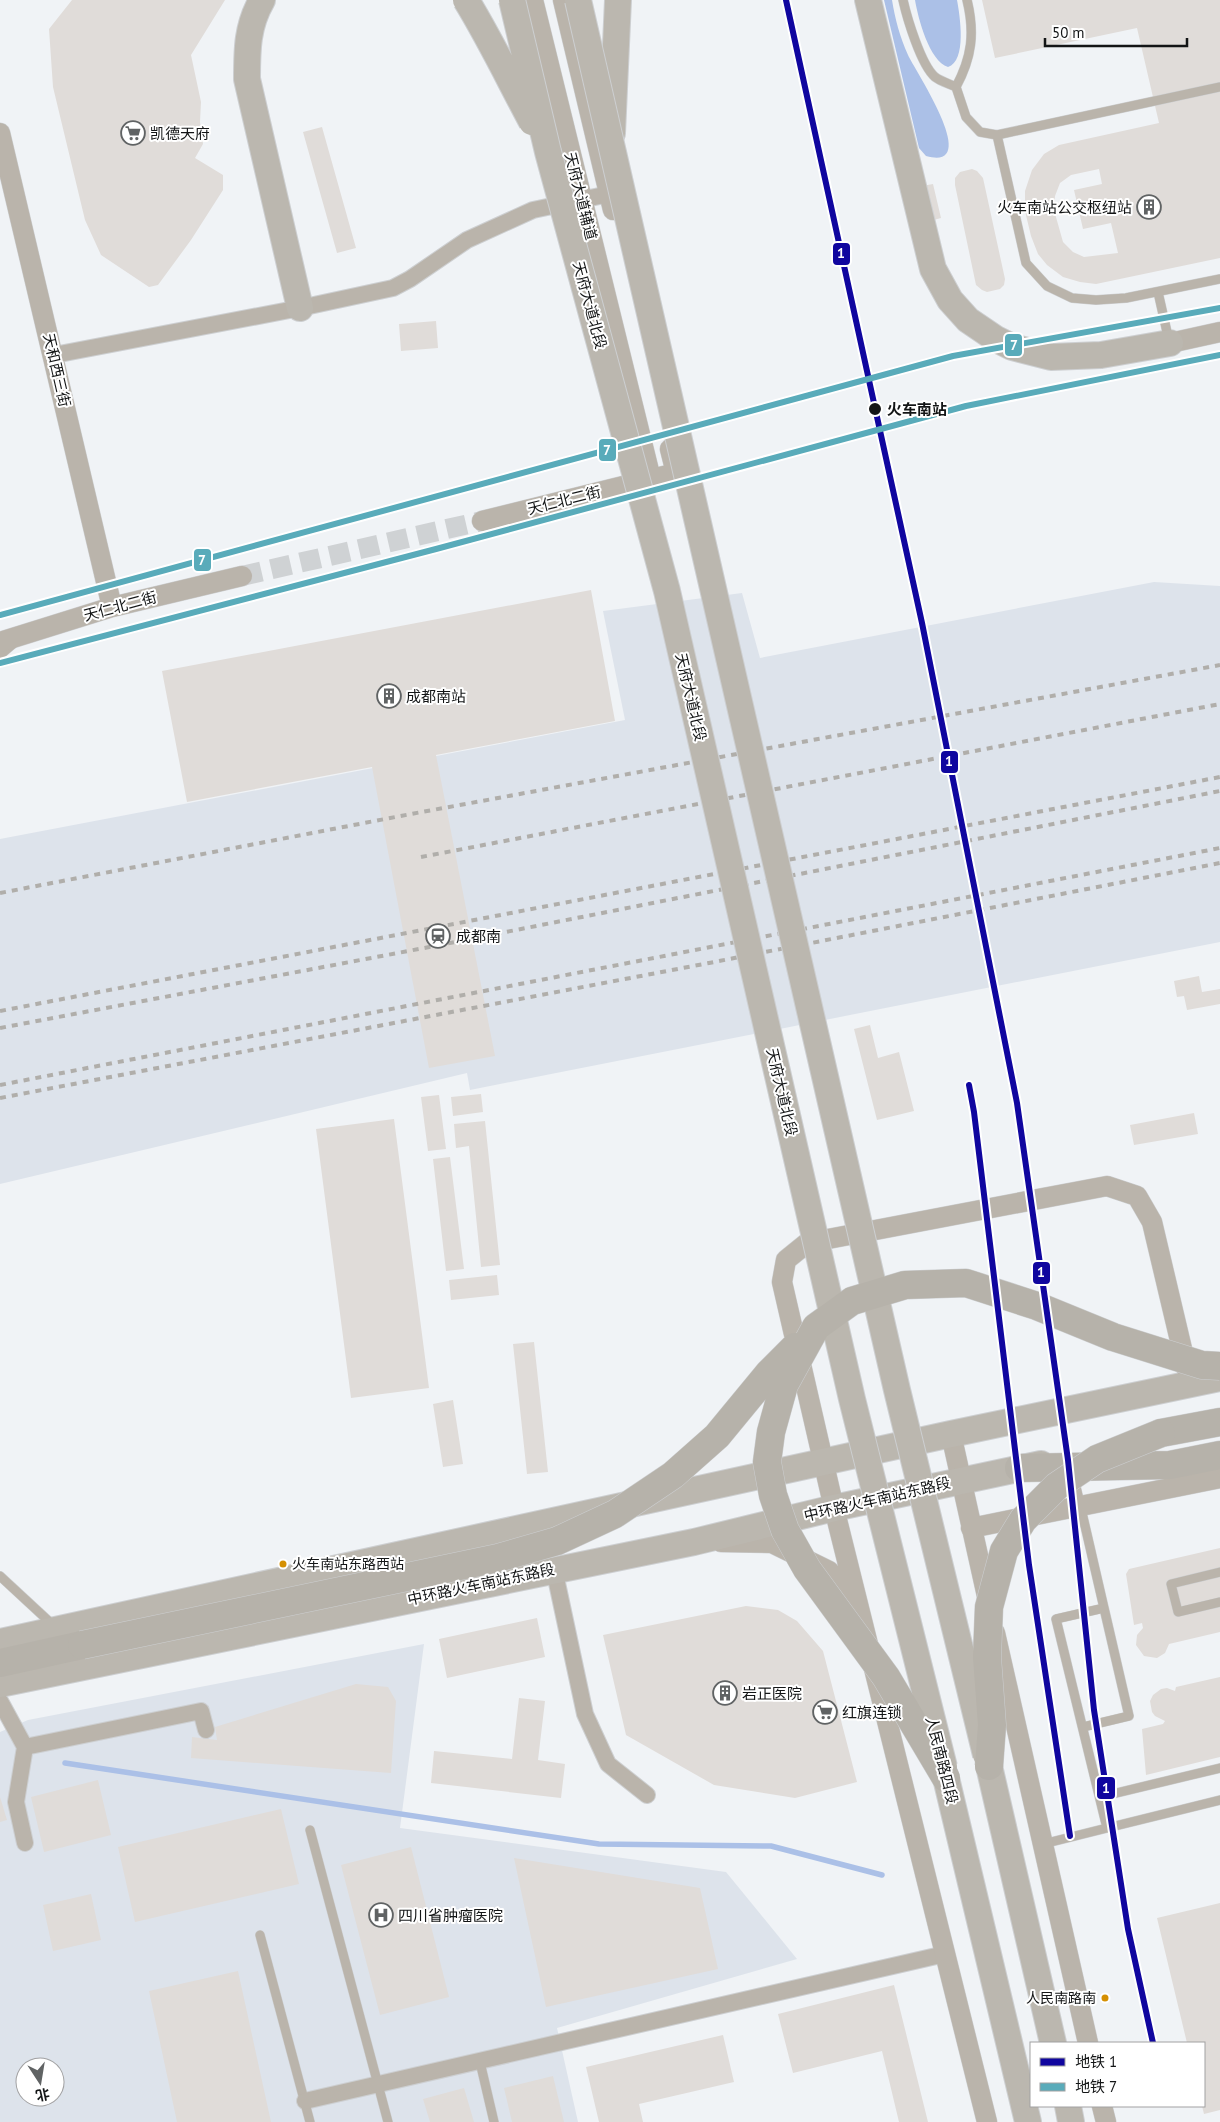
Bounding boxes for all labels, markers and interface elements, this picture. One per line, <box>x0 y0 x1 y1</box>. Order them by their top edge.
scale bar <box>1045 15 1188 47</box>
text: 50 m <box>1052 23 1085 42</box>
supermarket icon: 凯德天府 <box>120 120 146 146</box>
place label: 凯德天府 <box>150 124 210 143</box>
street label: 天府大道辅道 <box>561 150 601 242</box>
building icon: 火车南站公交枢纽站 <box>1136 194 1162 220</box>
place label: 火车南站公交枢纽站 <box>997 198 1132 217</box>
line badge: 1 <box>832 242 851 266</box>
text: 1 <box>837 244 845 262</box>
street label: 天府大道北段 <box>569 259 611 351</box>
street label: 天和西三街 <box>39 331 75 409</box>
line badge: 7 <box>1004 333 1023 357</box>
text: 7 <box>1010 336 1018 354</box>
place label: 火车南站 <box>887 400 947 419</box>
marker: 火车南站 <box>867 401 883 417</box>
line badge: 7 <box>598 438 617 462</box>
text: 7 <box>603 441 611 459</box>
street label: 天仁北二街 <box>525 482 603 518</box>
line badge: 7 <box>193 548 212 572</box>
text: 7 <box>198 551 206 569</box>
street label: 天仁北二街 <box>81 587 159 625</box>
street label: 天府大道北段 <box>672 651 710 743</box>
building icon: 成都南站 <box>376 683 402 709</box>
place label: 成都南站 <box>406 687 466 706</box>
line badge: 1 <box>940 750 959 774</box>
text: 1 <box>945 752 953 770</box>
station icon: 成都南 <box>425 923 451 949</box>
place label: 成都南 <box>456 927 501 946</box>
street label: 天府大道北段 <box>763 1046 801 1138</box>
line badge: 1 <box>1032 1261 1051 1285</box>
text: 1 <box>1037 1263 1045 1281</box>
street label: 中环路火车南站东路段 <box>802 1473 952 1525</box>
place label: 火车南站东路西站 <box>292 1555 404 1573</box>
marker: 火车南站东路西站 <box>278 1559 288 1569</box>
street label: 中环路火车南站东路段 <box>406 1559 556 1609</box>
building icon: 岩正医院 <box>712 1680 738 1706</box>
place label: 岩正医院 <box>742 1684 802 1703</box>
supermarket icon: 红旗连锁 <box>812 1699 838 1725</box>
place label: 红旗连锁 <box>842 1703 902 1722</box>
street label: 人民南路四段 <box>922 1714 962 1806</box>
line badge: 1 <box>1096 1776 1116 1800</box>
text: 1 <box>1102 1779 1110 1797</box>
hospital icon: 四川省肿瘤医院 <box>368 1902 394 1928</box>
place label: 四川省肿瘤医院 <box>398 1906 503 1925</box>
place label: 人民南路南 <box>1026 1989 1096 2007</box>
marker: 人民南路南 <box>1100 1993 1110 2003</box>
legend <box>1030 2042 1205 2107</box>
text: 地铁 1 <box>1075 2052 1117 2071</box>
north arrow <box>15 2057 65 2107</box>
text: 地铁 7 <box>1075 2077 1117 2096</box>
text: 北 <box>34 2084 51 2105</box>

